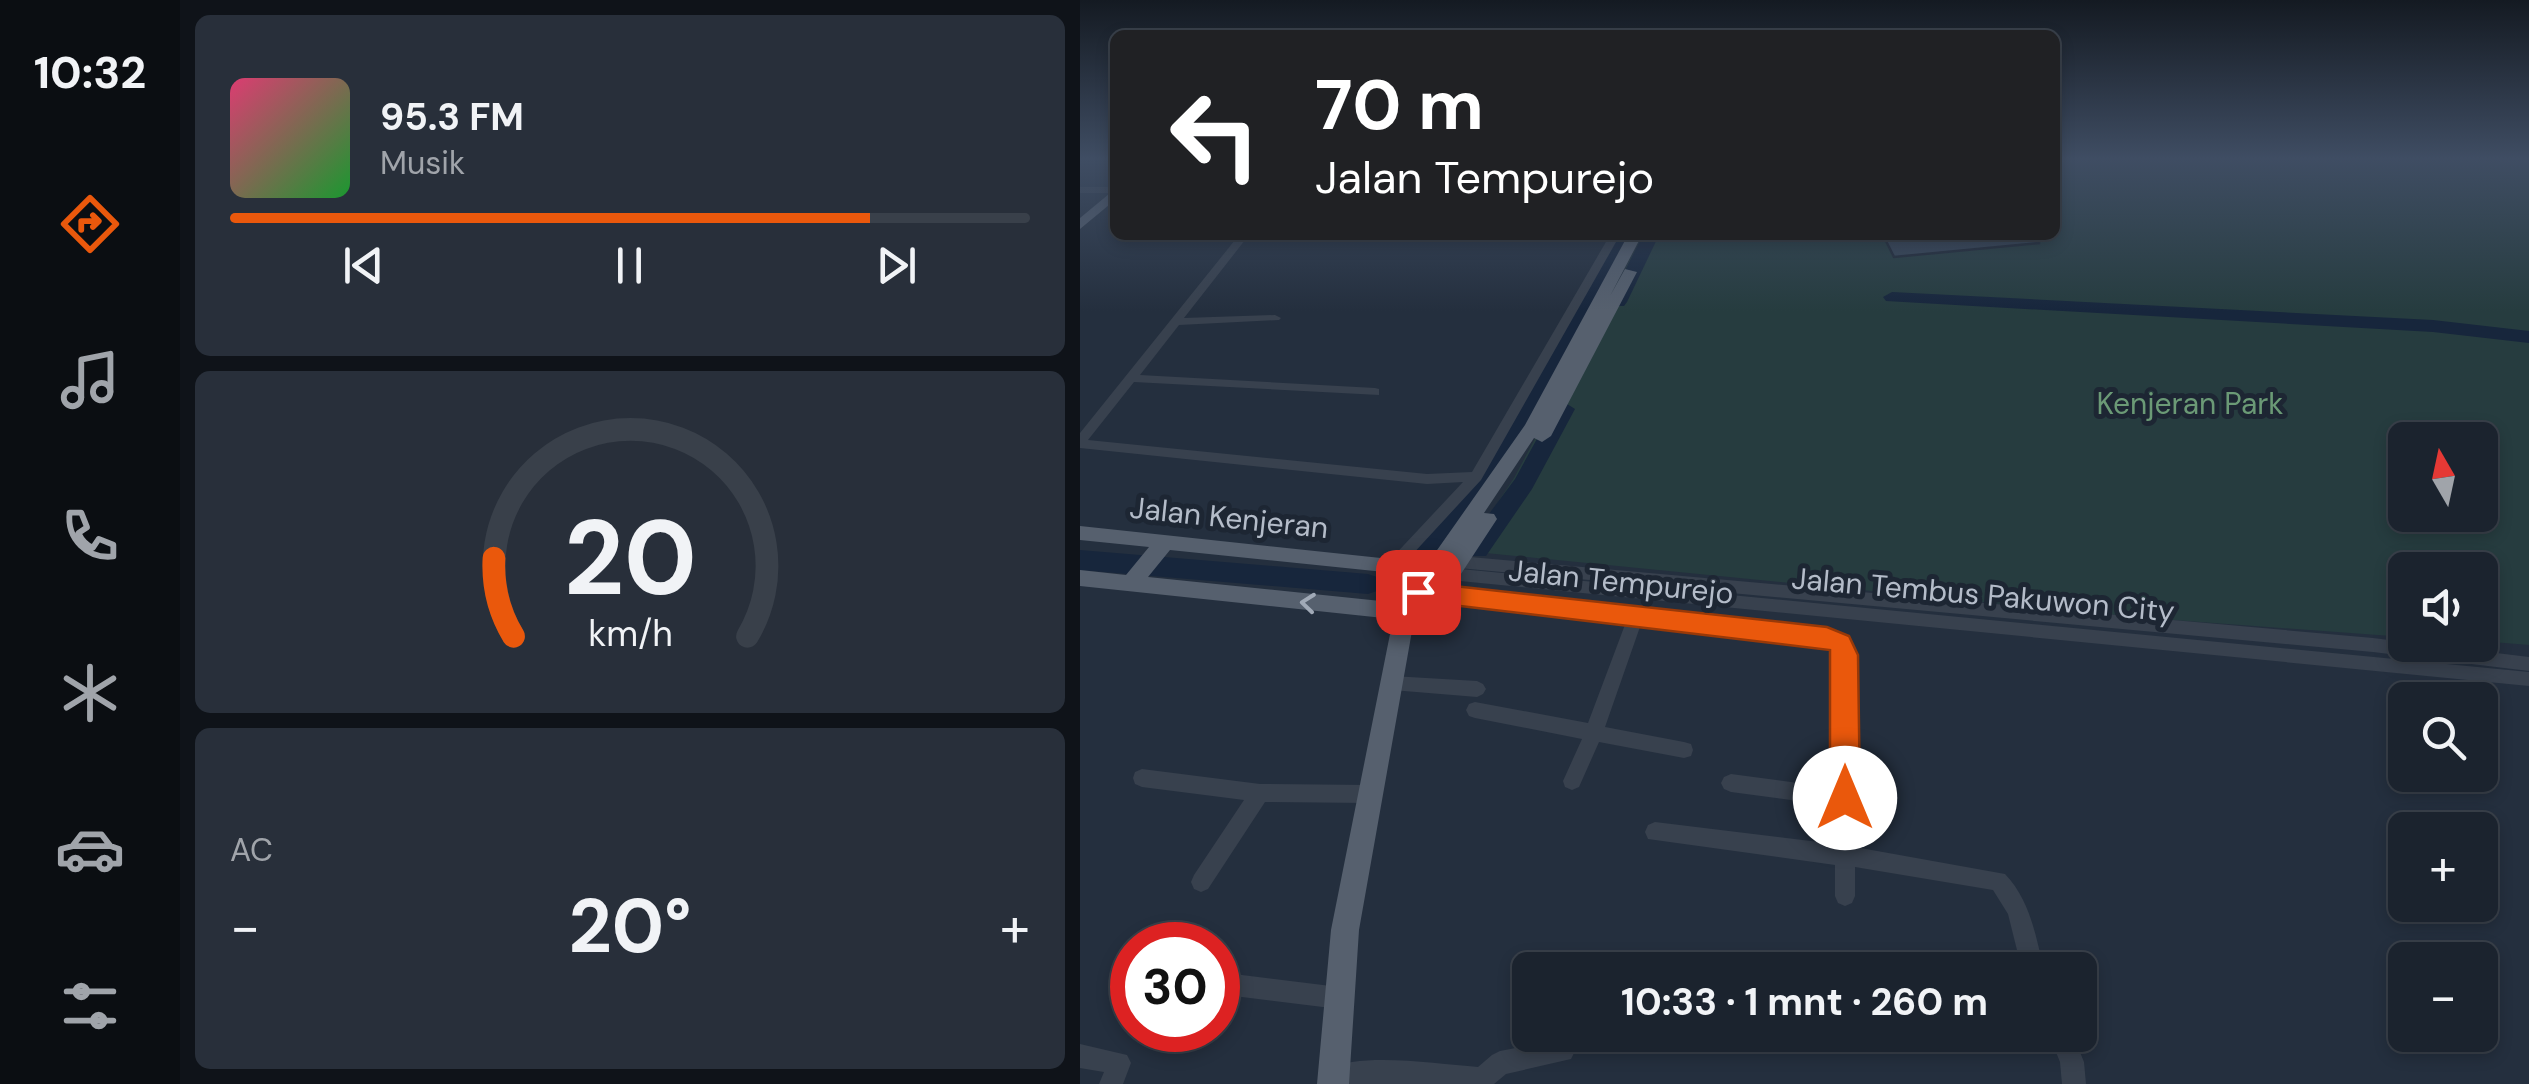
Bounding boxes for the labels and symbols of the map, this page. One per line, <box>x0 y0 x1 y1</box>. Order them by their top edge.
park label: Kenjeran Park <box>2097 384 2284 423</box>
north arrow <box>2388 422 2498 532</box>
street label: Jalan Kenjeran <box>1128 488 1330 547</box>
pin <box>1376 550 1461 635</box>
street label: Jalan Tempurejo <box>1507 550 1736 613</box>
street label: Jalan Tembus Pakuwon City <box>1790 558 2176 631</box>
one-way arrow <box>1300 592 1316 614</box>
position arrow <box>1793 746 1897 850</box>
speed limit sign: 30 <box>1110 922 1240 1052</box>

